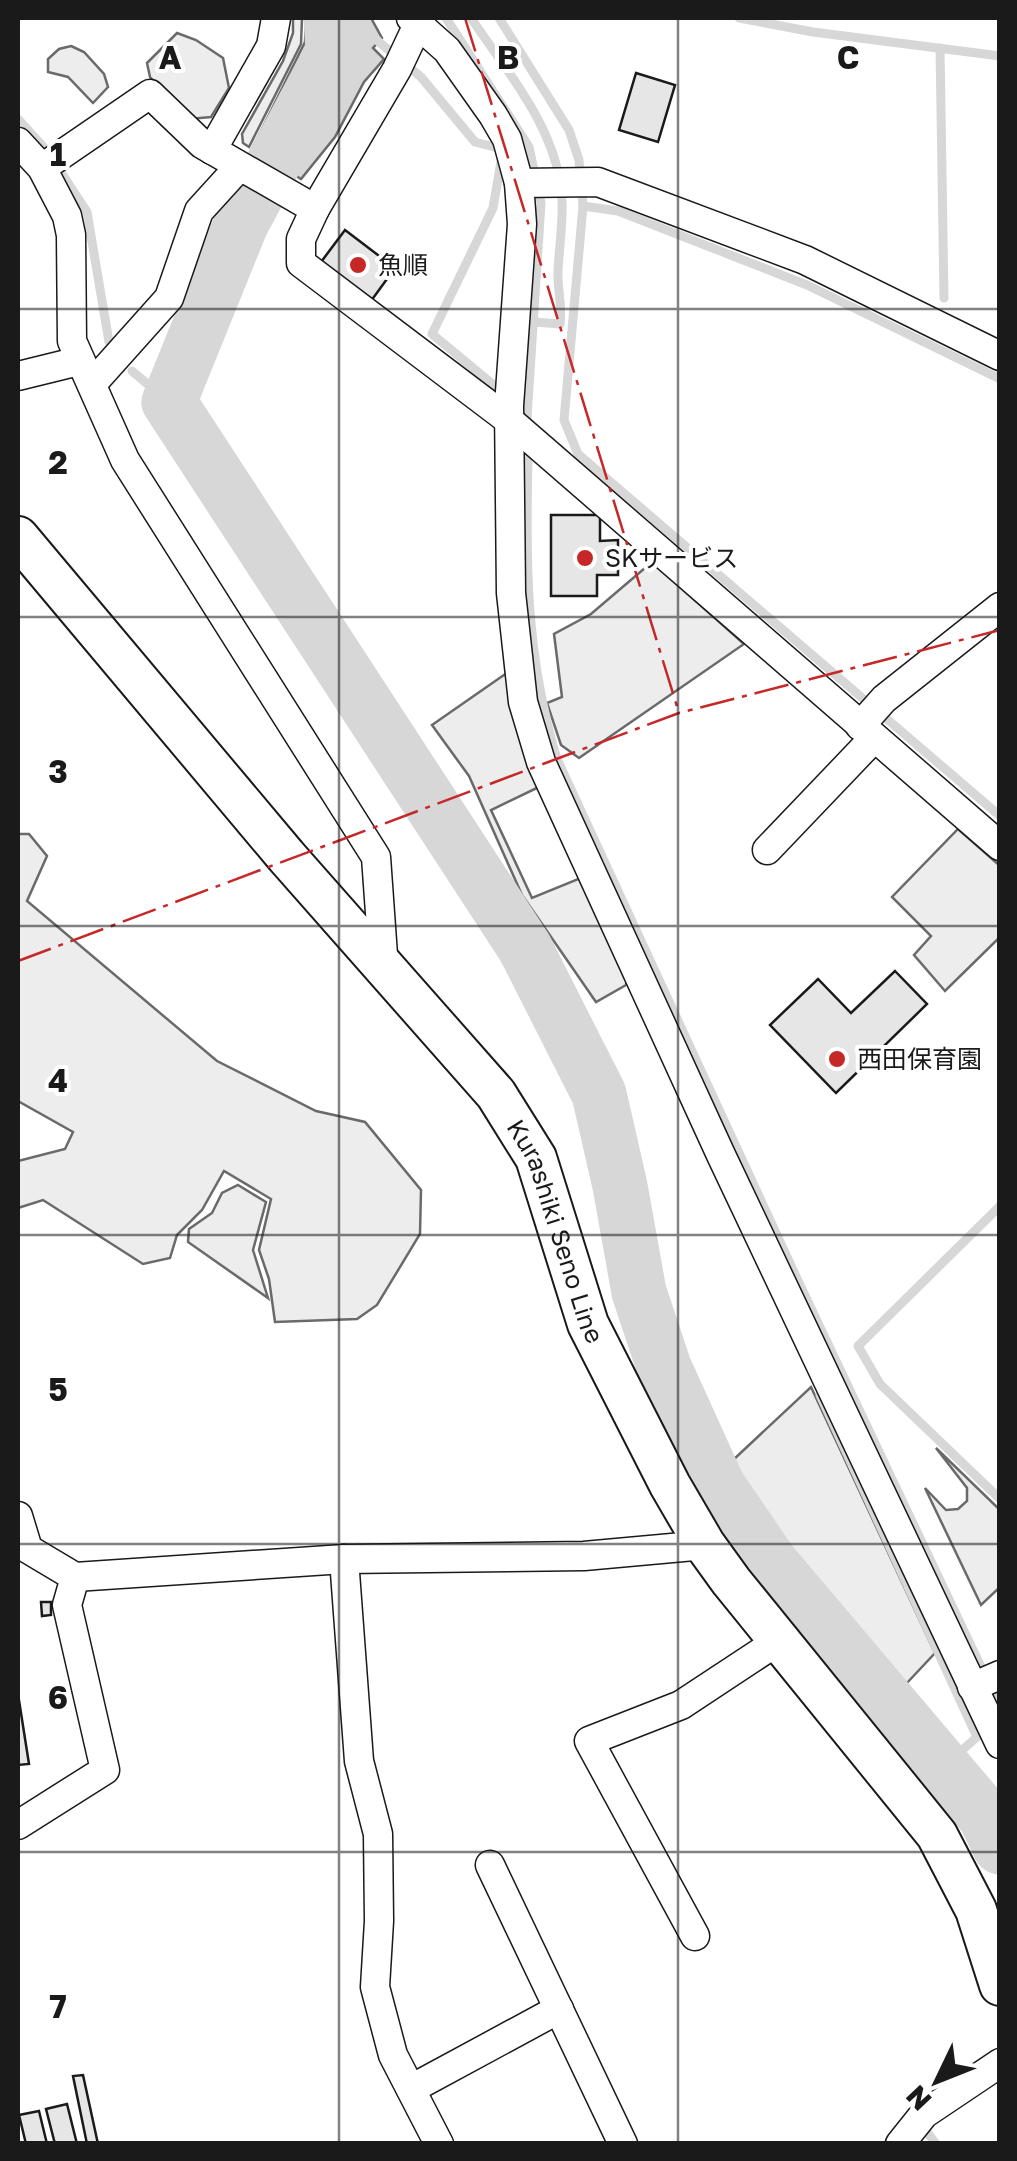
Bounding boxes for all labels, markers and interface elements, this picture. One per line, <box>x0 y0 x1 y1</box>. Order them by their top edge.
text: A <box>159 38 182 76</box>
text: B <box>497 38 519 76</box>
text: C <box>837 38 859 76</box>
text: 1 <box>50 135 66 173</box>
place label: 魚順 <box>378 249 428 280</box>
marker: 魚順 <box>347 254 369 276</box>
text: 2 <box>48 443 68 481</box>
place label: SKサービス <box>605 542 738 573</box>
marker: SKサービス <box>574 547 596 569</box>
text: 3 <box>48 752 68 790</box>
place label: 西田保育園 <box>857 1043 982 1074</box>
marker: 西田保育園 <box>826 1048 848 1070</box>
text: 4 <box>48 1061 68 1099</box>
street label: Kurashiki Seno Line <box>501 1113 611 1348</box>
text: 5 <box>48 1370 68 1408</box>
text: 6 <box>48 1678 68 1716</box>
text: 7 <box>49 1987 67 2025</box>
north arrow <box>887 2031 987 2131</box>
text: N <box>899 2079 938 2117</box>

